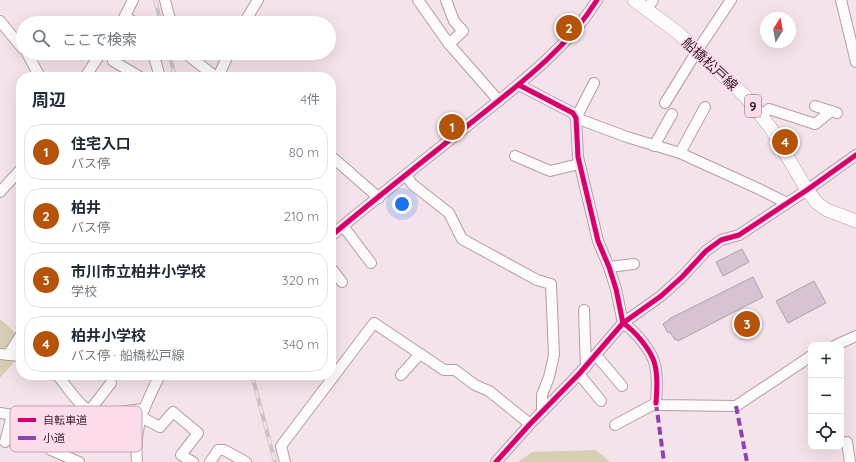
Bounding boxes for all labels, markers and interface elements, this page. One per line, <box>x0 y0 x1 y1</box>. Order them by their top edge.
north arrow <box>760 12 796 48</box>
pin: 2 <box>556 13 582 43</box>
search box <box>16 16 336 60</box>
icon: search <box>30 27 52 49</box>
text: ここで検索 <box>62 30 137 49</box>
street label: 船橋松戸線 <box>678 34 742 94</box>
text: 周辺 <box>32 89 66 110</box>
text: 4件 <box>300 91 320 107</box>
road number: 9 <box>745 95 761 117</box>
pin: 1 <box>439 112 465 142</box>
pin: 4 <box>772 127 798 157</box>
text: 住宅入口 <box>71 134 131 153</box>
text: 1 <box>43 144 49 160</box>
text: 80 m <box>289 144 319 160</box>
text: バス停 <box>71 155 110 171</box>
your location <box>392 194 412 214</box>
text: 柏井 <box>71 198 101 217</box>
text: 2 <box>42 208 50 224</box>
text: 210 m <box>284 208 319 224</box>
text: バス停 <box>71 219 110 235</box>
text: 市川市立柏井小学校 <box>71 262 206 281</box>
text: 3 <box>43 272 49 288</box>
text: 320 m <box>282 272 319 288</box>
text: 学校 <box>71 283 97 299</box>
pin: 3 <box>734 309 760 339</box>
text: 柏井小学校 <box>71 326 146 345</box>
text: 4 <box>42 336 50 352</box>
text: 340 m <box>282 336 319 352</box>
map controls <box>808 342 844 450</box>
button: + <box>808 342 844 378</box>
text: バス停 · 船橋松戸線 <box>71 347 185 363</box>
button: − <box>808 378 844 414</box>
legend <box>10 406 142 452</box>
text: 自転車道 <box>43 413 87 427</box>
button: locate <box>808 414 844 450</box>
text: 小道 <box>43 431 65 445</box>

